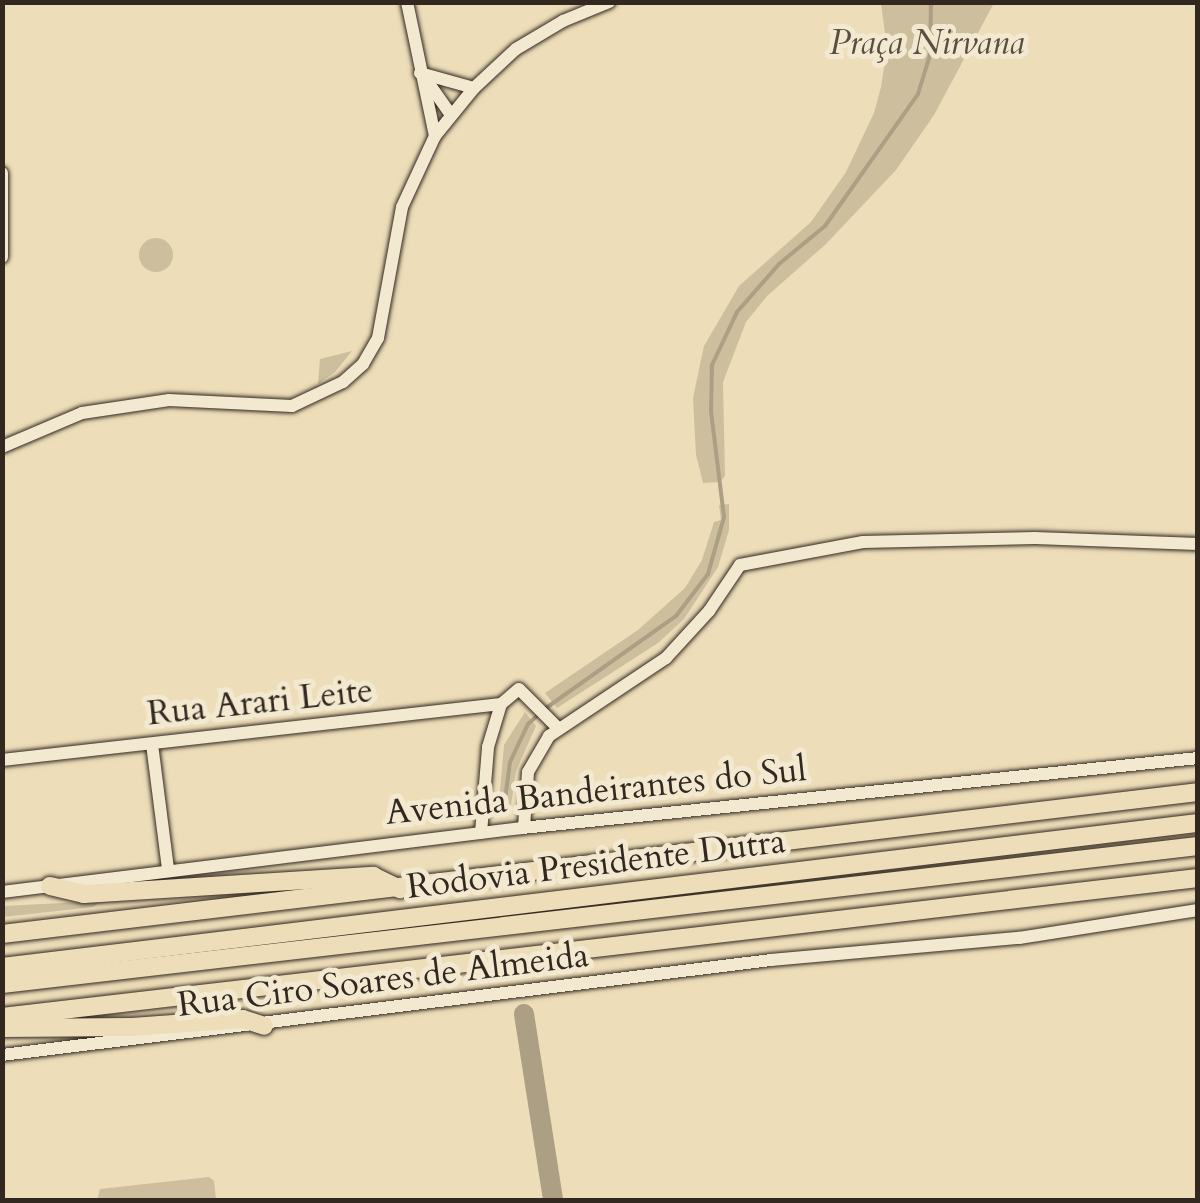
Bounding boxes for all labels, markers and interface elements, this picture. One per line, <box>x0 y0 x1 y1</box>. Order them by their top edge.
park label: Praça Nirvana <box>829 22 1025 64</box>
street label: Rua Arari Leite <box>145 669 375 735</box>
street label: Avenida Bandeirantes do Sul <box>383 748 809 834</box>
street label: Rodovia Presidente Dutra <box>404 820 788 908</box>
street label: Rua Ciro Soares de Almeida <box>175 934 591 1026</box>

